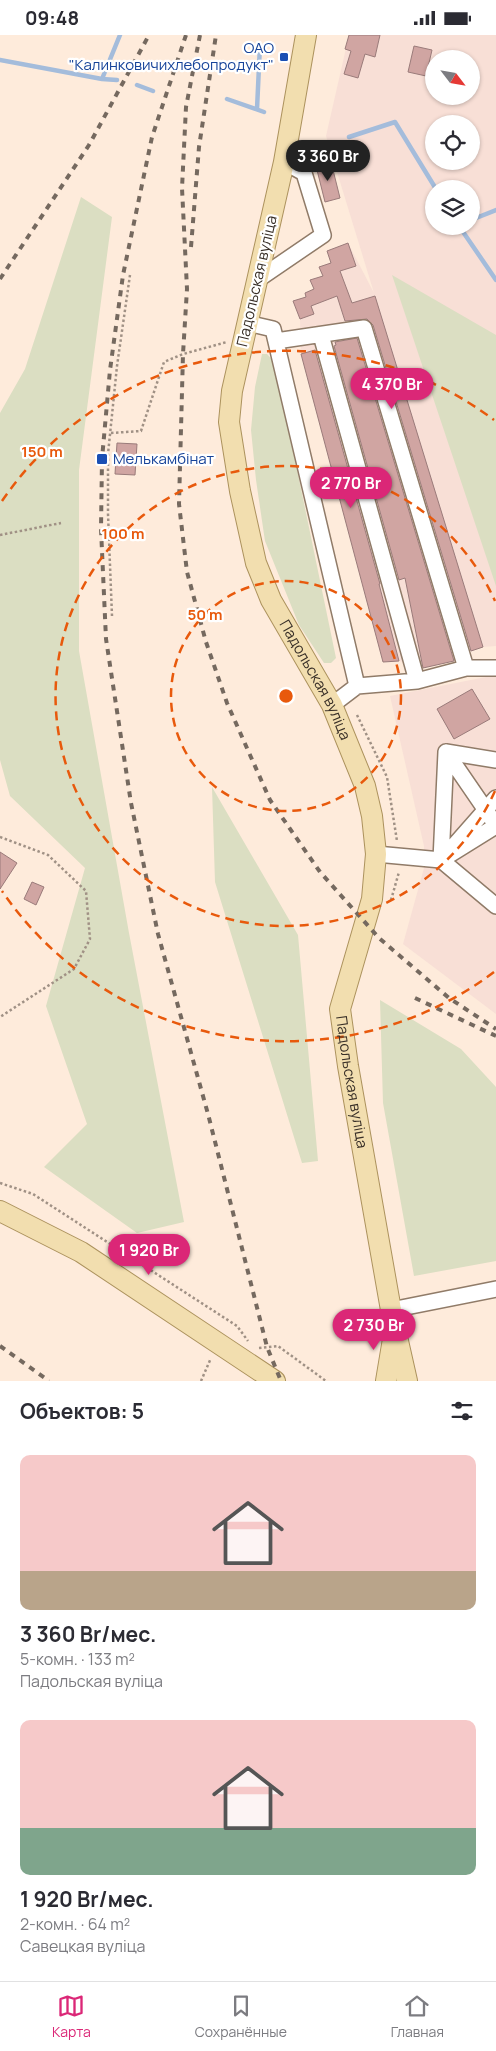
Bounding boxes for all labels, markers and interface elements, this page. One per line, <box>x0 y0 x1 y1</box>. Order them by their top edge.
text: 09:48 <box>25 5 79 31</box>
place label: ОАО "Калинковичихлебопродукт" <box>69 37 274 75</box>
north arrow <box>425 50 480 105</box>
map controls <box>425 50 480 235</box>
marker: ОАО "Калинковичихлебопродукт" <box>278 51 290 63</box>
button: locate <box>425 115 480 170</box>
pin: 3 360 Br <box>276 139 380 182</box>
text: 3 360 Br <box>297 145 359 167</box>
button: layers <box>425 180 480 235</box>
street label: Падольская вуліца <box>231 213 282 349</box>
pin: 4 370 Br <box>340 367 444 410</box>
text: 4 370 Br <box>362 373 422 395</box>
text: 150 m <box>21 441 63 462</box>
place label: Мелькамбінат <box>113 448 215 469</box>
marker: Мелькамбінат <box>95 452 109 466</box>
pin: 2 770 Br <box>299 467 403 509</box>
text: 2 770 Br <box>321 472 381 494</box>
text: 100 m <box>102 523 144 544</box>
text: 50 m <box>187 604 223 625</box>
street label: Падольская вуліца <box>275 616 356 743</box>
centre of rings <box>277 687 295 705</box>
street label: Падольская вуліца <box>331 1014 373 1150</box>
pin: 1 920 Br <box>97 1233 201 1276</box>
text: 1 920 Br <box>119 1239 179 1261</box>
pin: 2 730 Br <box>322 1309 426 1351</box>
text: 2 730 Br <box>344 1314 404 1336</box>
text: Объектов: 5 <box>20 1397 144 1425</box>
icon: filters <box>448 1397 476 1425</box>
icon: home <box>203 1488 293 1578</box>
text: 3 360 Br/мес. <box>20 1620 156 1648</box>
text: 5-комн. · 133 m² <box>20 1648 135 1670</box>
text: Падольская вуліца <box>20 1670 163 1692</box>
icon: home <box>203 1753 293 1843</box>
text: 1 920 Br/мес. <box>20 1885 154 1913</box>
text: 2-комн. · 64 m² <box>20 1913 130 1935</box>
text: Савецкая вуліца <box>20 1935 145 1957</box>
tab: Карта <box>52 1992 91 2041</box>
tab: Сохранённые <box>195 1992 287 2041</box>
tab: Главная <box>391 1992 444 2041</box>

